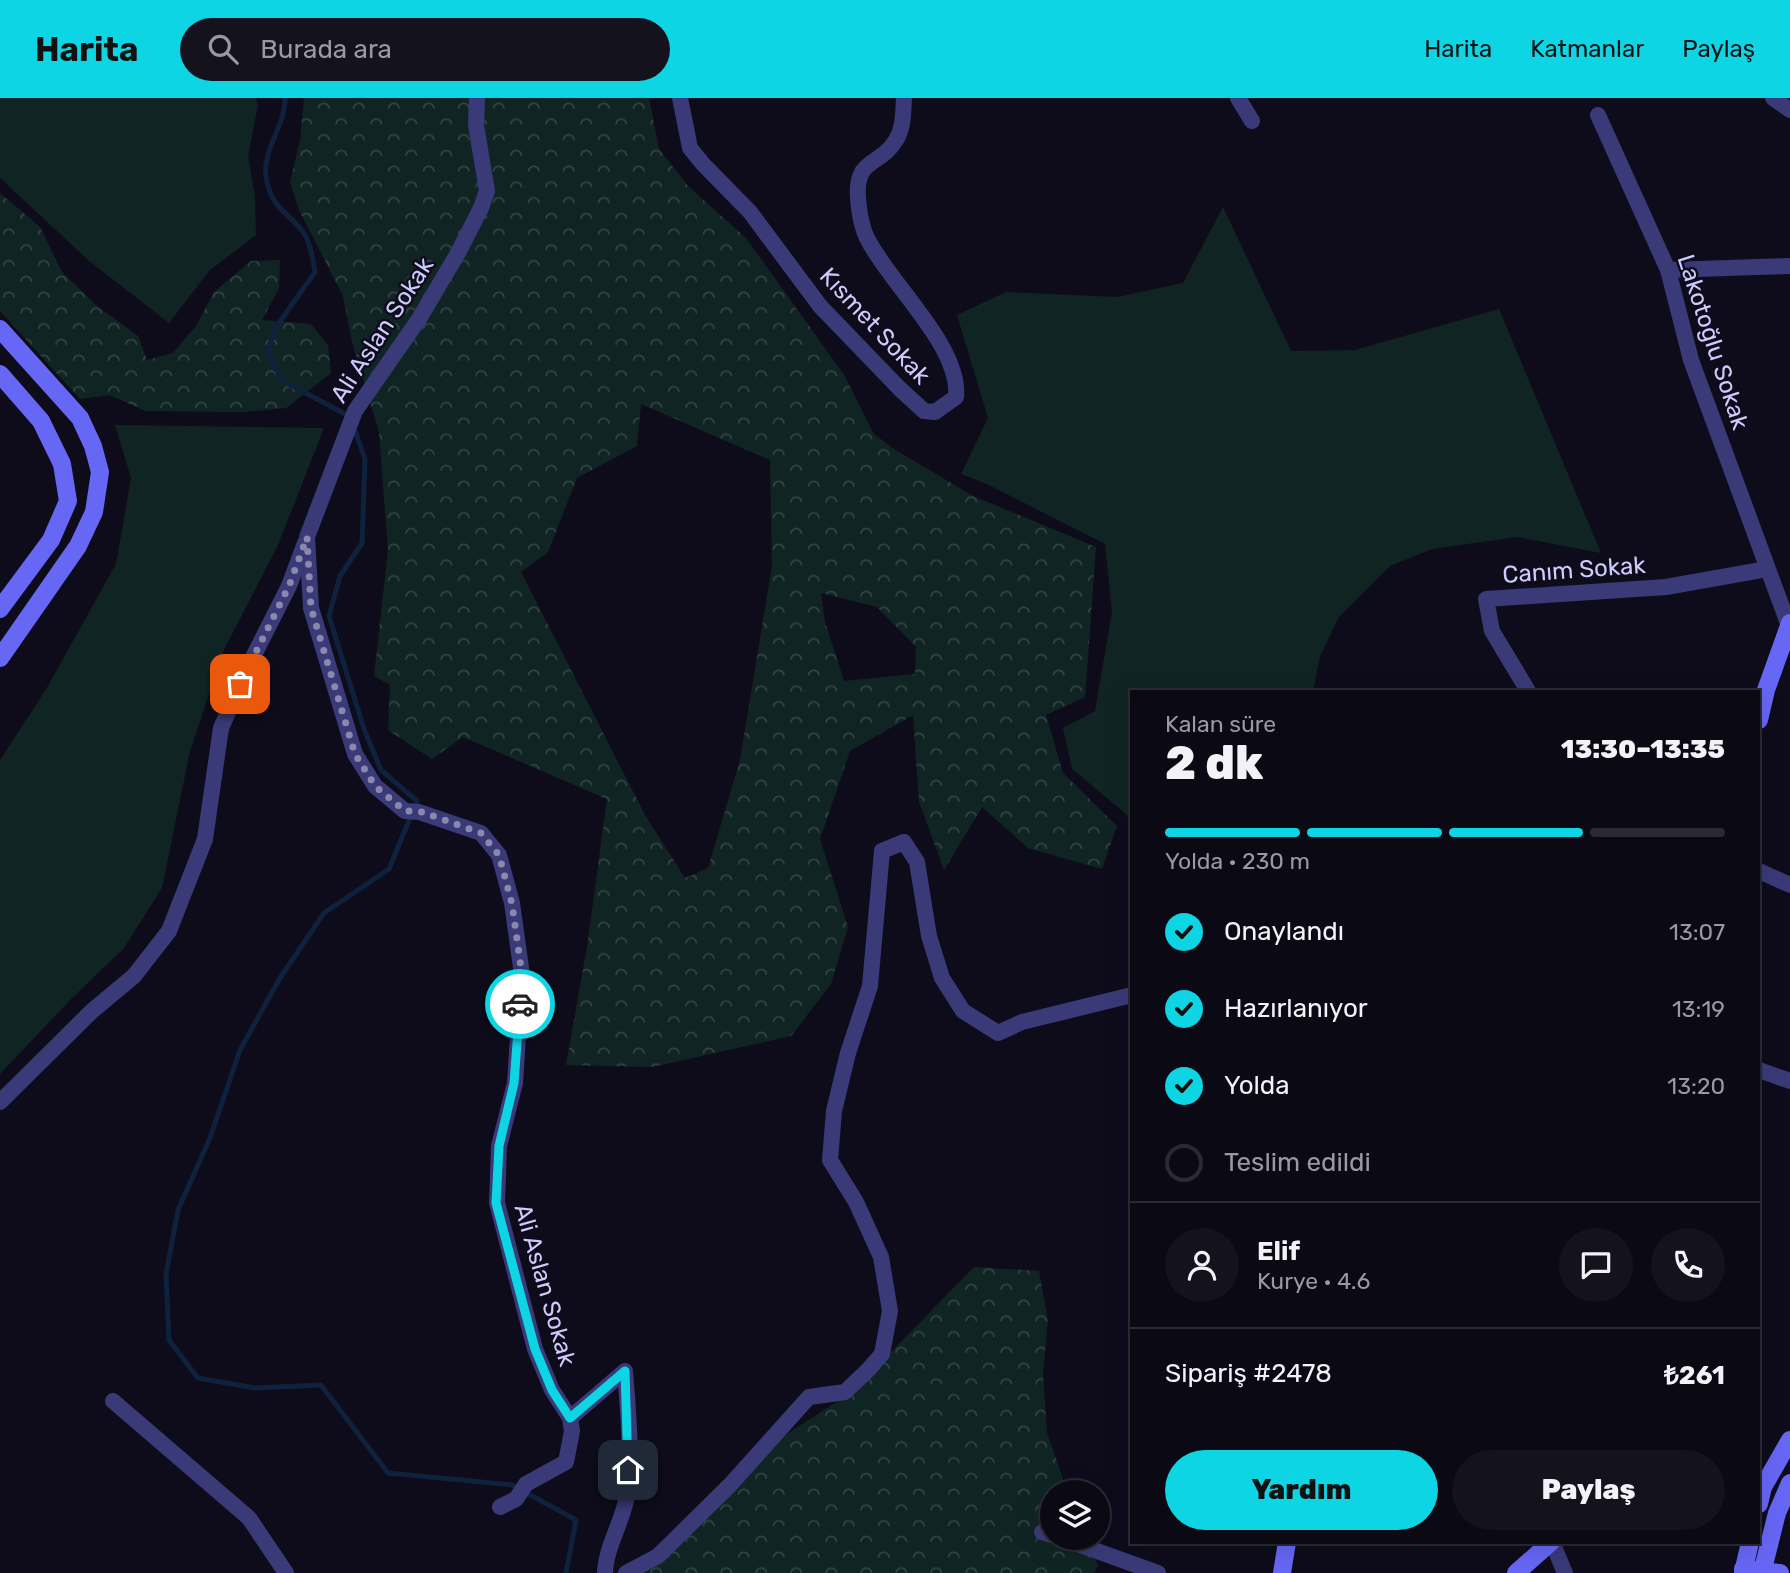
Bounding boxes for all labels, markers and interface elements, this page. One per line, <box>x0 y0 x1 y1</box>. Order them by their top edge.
search box <box>180 18 670 81</box>
text: Harita <box>35 30 138 69</box>
icon: search <box>204 30 242 68</box>
text: Burada ara <box>260 34 392 65</box>
text: Harita <box>1424 35 1492 63</box>
text: Katmanlar <box>1530 35 1644 63</box>
text: Paylaş <box>1682 35 1755 63</box>
street label: Lakotoğlu Sokak <box>1672 251 1755 434</box>
street label: Ali Aslan Sokak <box>325 252 440 408</box>
street label: Kısmet Sokak <box>814 262 936 390</box>
street label: Canım Sokak <box>1502 551 1647 589</box>
pin <box>210 654 270 714</box>
icon: bag <box>221 665 259 703</box>
text: Kalan süre <box>1165 710 1276 738</box>
text: 13:30–13:35 <box>1561 734 1725 765</box>
text: 2 dk <box>1165 736 1263 791</box>
text: Yolda · 230 m <box>1165 847 1310 875</box>
icon: check <box>1165 913 1203 951</box>
text: Onaylandı <box>1224 916 1344 947</box>
text: 13:07 <box>1669 918 1725 946</box>
courier <box>485 969 555 1039</box>
icon: car <box>501 985 539 1023</box>
icon: check <box>1165 990 1203 1028</box>
text: Hazırlanıyor <box>1224 993 1368 1024</box>
text: 13:19 <box>1672 995 1725 1023</box>
icon: check <box>1165 1067 1203 1105</box>
text: Yolda <box>1224 1070 1290 1101</box>
text: 13:20 <box>1667 1072 1725 1100</box>
text: Teslim edildi <box>1224 1147 1371 1178</box>
street label: Ali Aslan Sokak <box>508 1201 582 1370</box>
button: person <box>1165 1228 1239 1302</box>
button: chat <box>1559 1228 1633 1302</box>
button: phone <box>1651 1228 1725 1302</box>
text: Elif <box>1257 1236 1300 1267</box>
text: Kurye · 4.6 <box>1257 1267 1370 1295</box>
text: Sipariş #2478 <box>1165 1358 1332 1389</box>
text: ₺261 <box>1664 1360 1725 1391</box>
pin <box>598 1440 658 1500</box>
button: Yardım <box>1165 1450 1438 1530</box>
button: Paylaş <box>1452 1450 1725 1530</box>
icon: home <box>609 1451 647 1489</box>
map controls <box>1040 1480 1110 1550</box>
button: layers <box>1040 1480 1110 1550</box>

